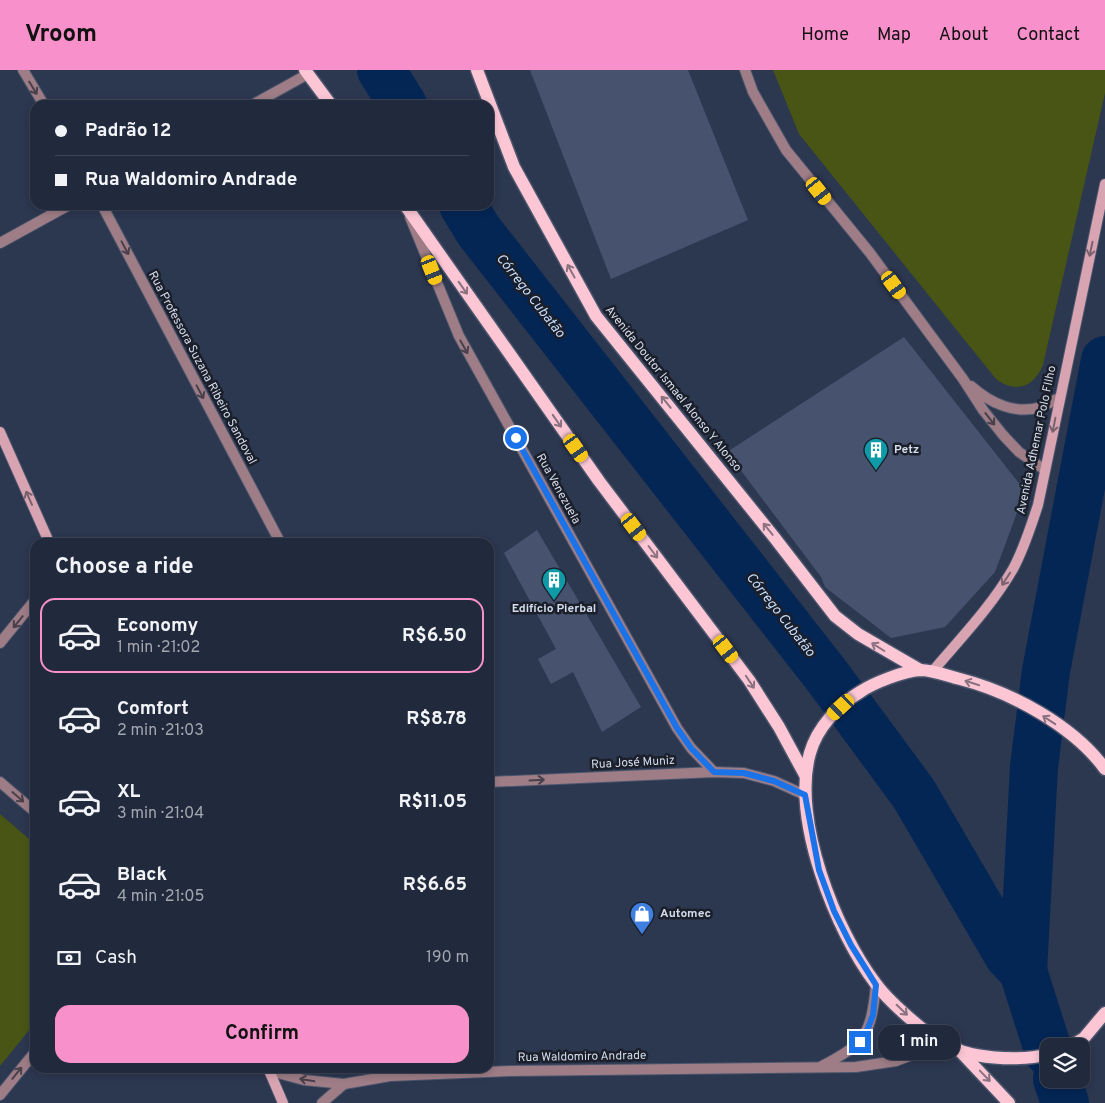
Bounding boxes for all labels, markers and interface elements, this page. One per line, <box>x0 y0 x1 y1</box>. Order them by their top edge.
text: Vroom <box>25 20 97 50</box>
text: Home <box>801 24 849 47</box>
text: Map <box>877 24 911 47</box>
text: About <box>939 24 988 47</box>
text: Contact <box>1016 24 1080 47</box>
one-way arrow <box>29 80 39 94</box>
text: Padrão 12 <box>85 119 171 143</box>
text: Rua Waldomiro Andrade <box>85 168 297 192</box>
car <box>803 175 834 207</box>
one-way arrow <box>121 240 130 255</box>
one-way arrow <box>1086 241 1095 257</box>
water label: Córrego Cubatão <box>492 251 569 342</box>
car <box>419 253 444 287</box>
one-way arrow <box>566 264 575 279</box>
car <box>879 268 908 302</box>
street label: Rua Professora Suzana Ribeiro Sandoval <box>144 269 260 467</box>
one-way arrow <box>458 281 468 295</box>
street label: Avenida Doutor Ismael Alonso Y Alonso <box>601 303 745 475</box>
one-way arrow <box>460 339 470 353</box>
street label: Avenida Adhemar Polo FIlho <box>1013 364 1061 516</box>
one-way arrow <box>196 384 205 399</box>
one-way arrow <box>660 396 671 409</box>
one-way arrow <box>985 412 996 425</box>
one-way arrow <box>552 413 562 427</box>
one-way arrow <box>1048 417 1058 433</box>
route start <box>505 427 527 449</box>
car <box>561 431 590 465</box>
building icon: Petz <box>863 437 889 471</box>
place label: Petz <box>894 442 919 458</box>
street label: Rua Venezuela <box>532 451 584 527</box>
one-way arrow <box>24 491 34 506</box>
car <box>618 511 649 543</box>
one-way arrow <box>762 523 773 536</box>
one-way arrow <box>647 545 658 558</box>
text: Choose a ride <box>55 554 193 581</box>
building icon: Edifício Pierbal <box>541 567 567 601</box>
water label: Córrego Cubatão <box>742 570 819 661</box>
one-way arrow <box>1001 572 1011 586</box>
place label: Edifício Pierbal <box>512 601 596 617</box>
icon: car <box>57 613 102 658</box>
text: Economy <box>117 614 198 638</box>
one-way arrow <box>12 615 23 628</box>
text: R$6.50 <box>402 624 467 648</box>
car <box>710 633 741 665</box>
text: 1 min · 21:02 <box>117 638 200 658</box>
one-way arrow <box>871 641 885 651</box>
one-way arrow <box>745 675 755 689</box>
one-way arrow <box>964 677 980 687</box>
car <box>824 691 857 723</box>
icon: car <box>57 696 102 741</box>
text: Comfort <box>117 697 189 721</box>
text: R$8.78 <box>406 707 467 731</box>
one-way arrow <box>1042 715 1056 725</box>
text: 2 min · 21:03 <box>117 721 204 741</box>
street label: Rua José Muniz <box>591 753 675 773</box>
one-way arrow <box>529 775 545 785</box>
icon: car <box>57 779 102 824</box>
text: XL <box>117 780 140 804</box>
text: R$11.05 <box>398 790 467 814</box>
one-way arrow <box>11 791 24 803</box>
text: 3 min · 21:04 <box>117 804 204 824</box>
icon: car <box>57 862 102 907</box>
text: Black <box>117 863 167 887</box>
text: R$6.65 <box>403 873 467 897</box>
text: 4 min · 21:05 <box>117 887 204 907</box>
shop icon: Automec <box>629 901 655 935</box>
place label: Automec <box>660 906 711 922</box>
icon: cash <box>55 944 83 972</box>
text: Cash <box>95 946 137 970</box>
text: 190 m <box>426 948 469 968</box>
one-way arrow <box>896 1004 908 1016</box>
button: Confirm <box>55 1005 469 1063</box>
callout: 1 min <box>878 1024 960 1060</box>
route end <box>849 1031 871 1053</box>
text: 1 min <box>900 1032 938 1052</box>
map controls <box>1040 1038 1090 1088</box>
button: layers <box>1040 1038 1090 1088</box>
street label: Rua Waldomiro Andrade <box>518 1048 646 1066</box>
one-way arrow <box>12 1067 23 1080</box>
one-way arrow <box>978 1070 991 1082</box>
one-way arrow <box>299 1074 315 1084</box>

